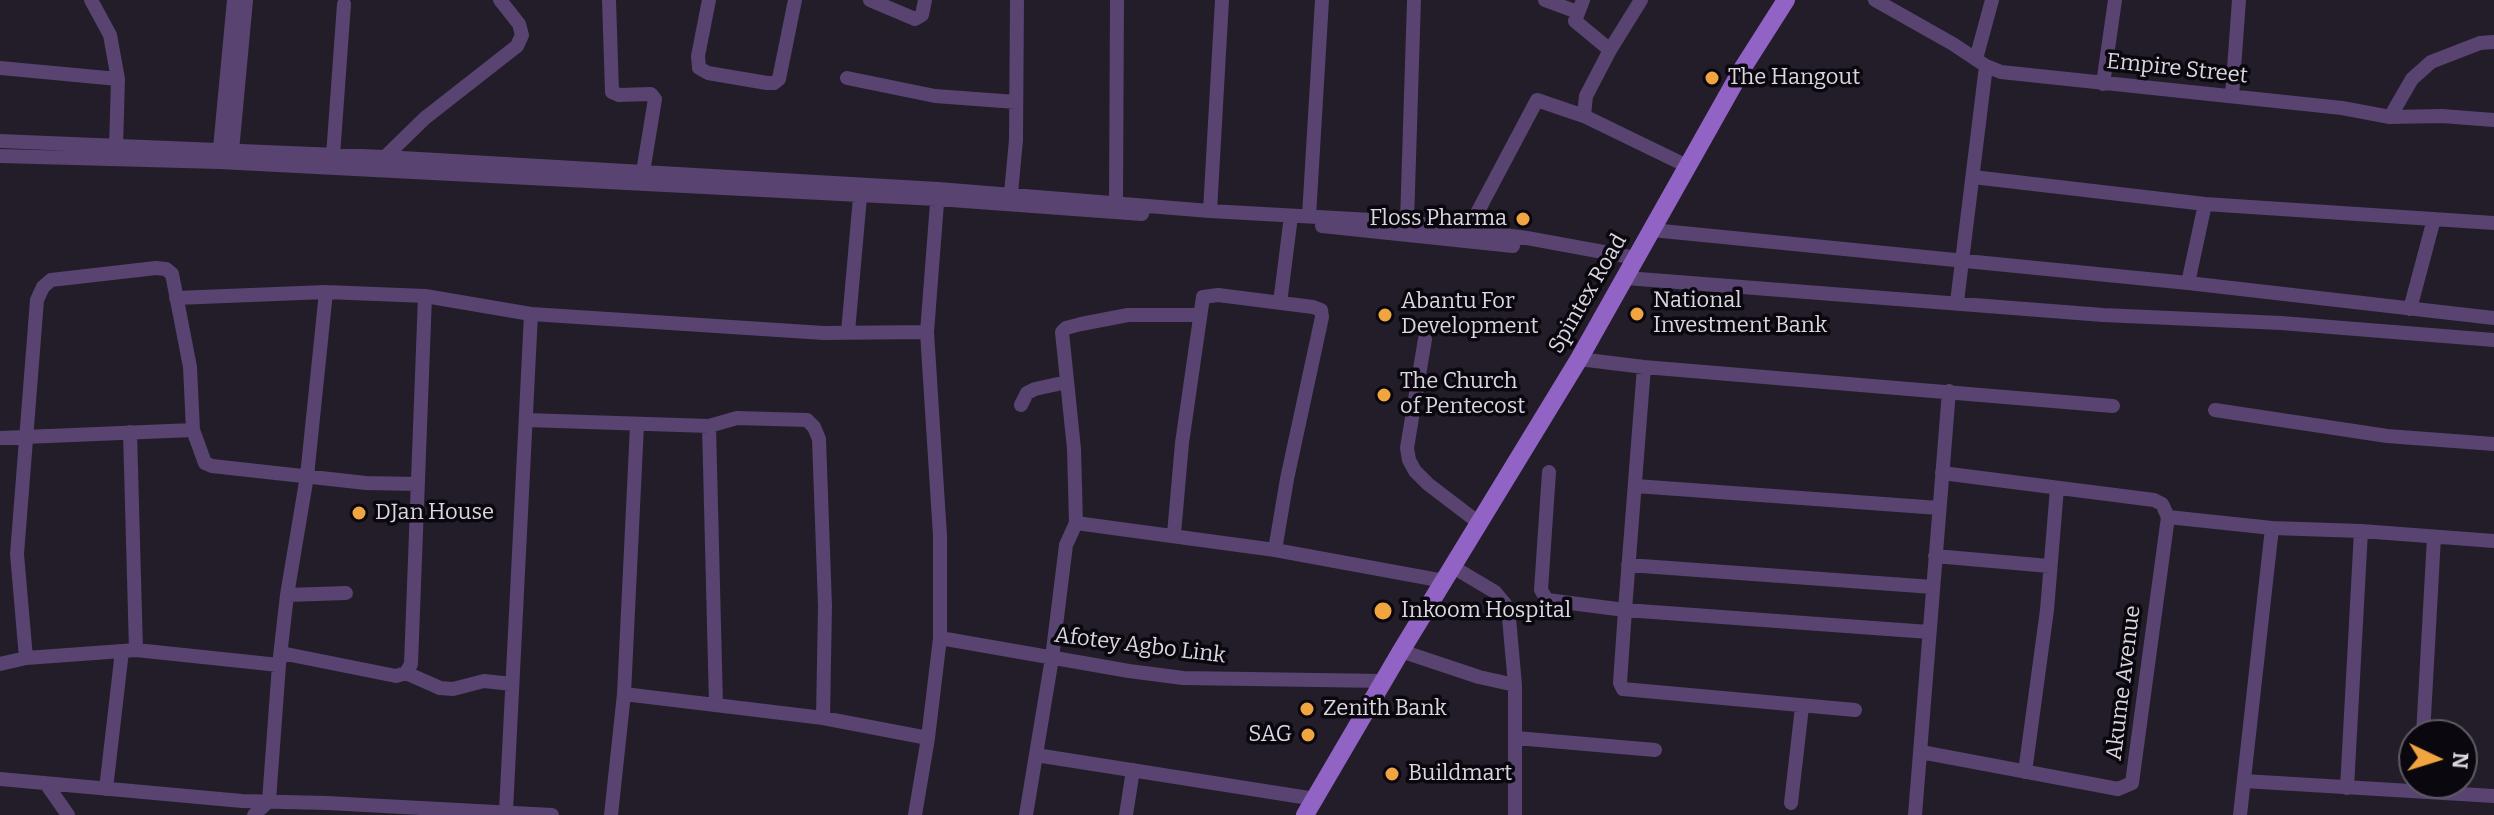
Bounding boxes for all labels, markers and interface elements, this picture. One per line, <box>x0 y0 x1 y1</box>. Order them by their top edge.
street label: Empire Street <box>2105 48 2249 90</box>
place label: The Hangout <box>1728 65 1860 91</box>
marker: The Hangout <box>1703 69 1721 87</box>
place label: Floss Pharma <box>1370 206 1507 232</box>
marker: Floss Pharma <box>1514 210 1532 228</box>
street label: Spintex Road <box>1543 230 1633 358</box>
place label: National Investment Bank <box>1653 288 1827 340</box>
place label: Abantu For Development <box>1401 289 1538 340</box>
marker: National Investment Bank <box>1628 305 1646 323</box>
marker: Abantu For Development <box>1376 306 1394 324</box>
place label: The Church of Pentecost <box>1400 369 1525 420</box>
marker: The Church of Pentecost <box>1375 386 1393 404</box>
place label: DJan House <box>375 500 494 526</box>
marker: DJan House <box>350 504 368 522</box>
place label: Inkoom Hospital <box>1401 598 1571 624</box>
marker: Inkoom Hospital <box>1372 600 1394 622</box>
street label: Akume Avenue <box>2101 604 2147 762</box>
street label: Afotey Agbo Link <box>1053 622 1227 670</box>
place label: Zenith Bank <box>1323 696 1447 722</box>
marker: Zenith Bank <box>1298 700 1316 718</box>
north arrow <box>2398 719 2478 799</box>
place label: SAG <box>1248 722 1292 748</box>
marker: SAG <box>1299 726 1317 744</box>
text: N <box>2446 751 2475 770</box>
place label: Buildmart <box>1408 761 1512 787</box>
marker: Buildmart <box>1383 765 1401 783</box>

